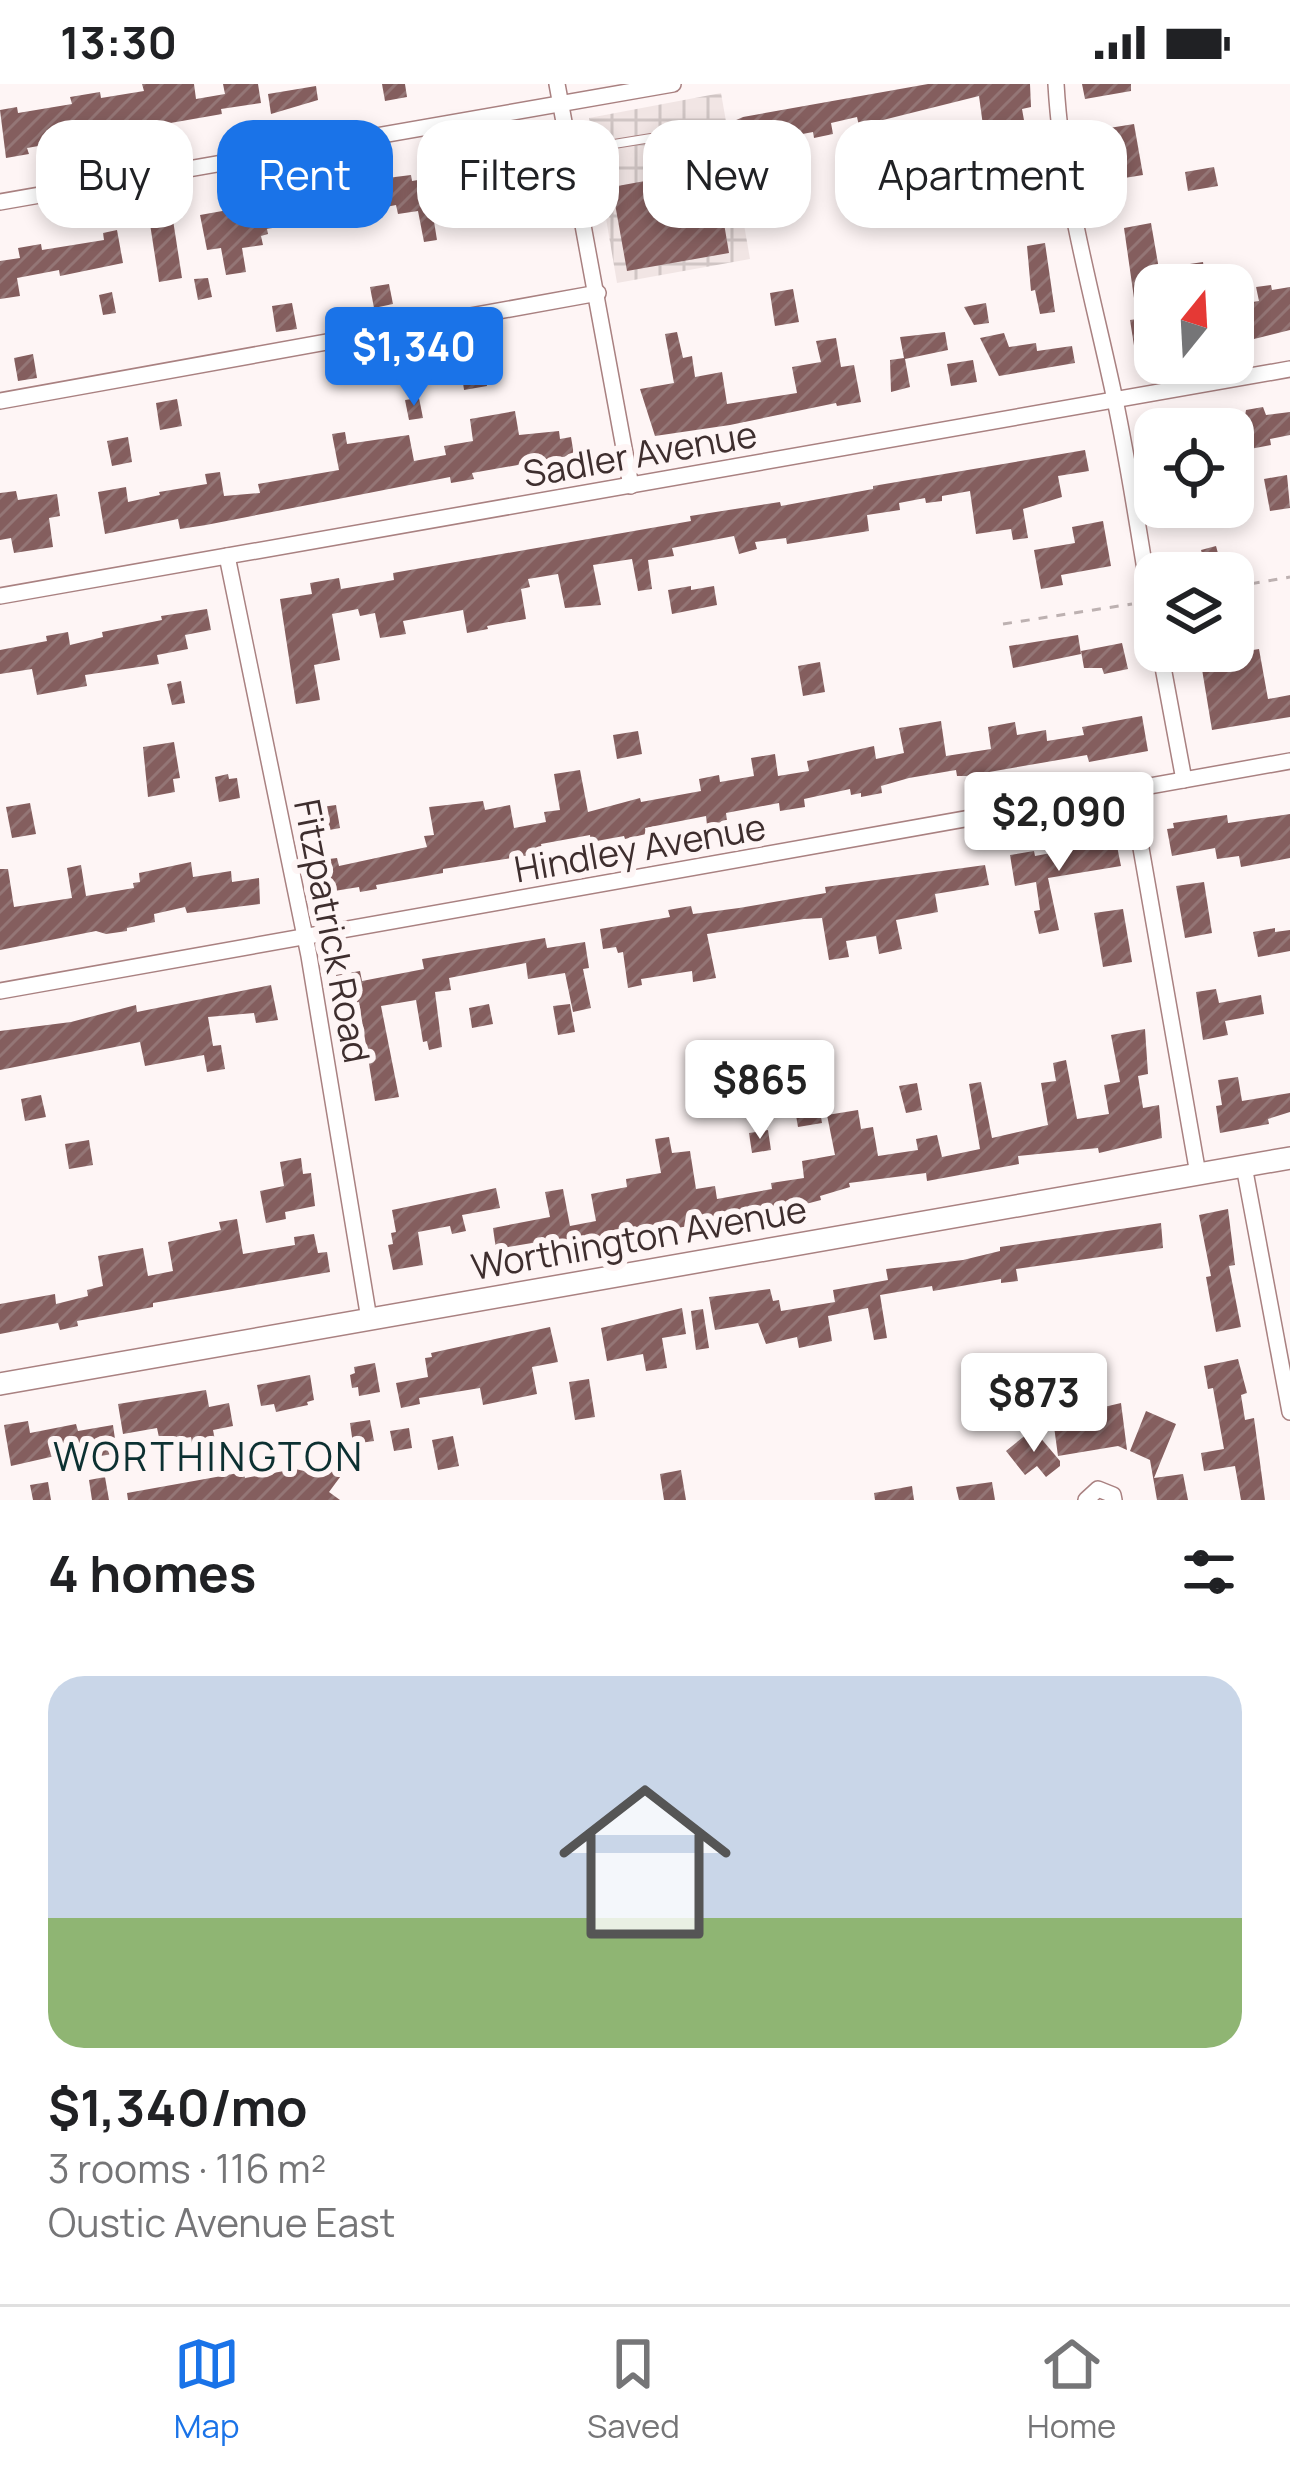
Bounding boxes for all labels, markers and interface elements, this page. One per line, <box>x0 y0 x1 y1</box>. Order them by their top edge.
text: 13:30 <box>60 11 177 73</box>
chip: Buy <box>36 120 193 228</box>
chip: Rent <box>217 120 393 228</box>
chip: Filters <box>417 120 619 228</box>
chip: New <box>643 120 811 228</box>
chip: Apartment <box>835 120 1127 228</box>
north arrow <box>1134 264 1254 384</box>
map controls <box>1134 264 1254 672</box>
pin: $1,340 <box>316 307 512 409</box>
text: $1,340 <box>352 319 476 373</box>
button: locate <box>1134 408 1254 528</box>
street label: Sadler Avenue <box>519 409 761 498</box>
button: layers <box>1134 552 1254 672</box>
pin: $2,090 <box>961 772 1157 874</box>
text: $2,090 <box>991 784 1127 838</box>
street label: Fitzpatrick Road <box>283 795 382 1067</box>
street label: Hindley Avenue <box>511 801 769 894</box>
pin: $865 <box>689 1040 831 1142</box>
text: $865 <box>712 1052 808 1106</box>
street label: Worthington Avenue <box>467 1184 810 1291</box>
pin: $873 <box>963 1353 1105 1455</box>
text: $873 <box>988 1365 1080 1419</box>
district label: WORTHINGTON <box>53 1429 365 1483</box>
text: 4 homes <box>48 1538 256 1607</box>
icon: filters <box>1176 1539 1242 1605</box>
icon: home <box>537 1754 753 1970</box>
text: $1,340/mo <box>48 2072 308 2141</box>
text: 3 rooms · 116 m² <box>48 2141 326 2195</box>
text: Oustic Avenue East <box>48 2195 395 2249</box>
tab: Map <box>174 2331 240 2448</box>
tab: Saved <box>587 2331 680 2448</box>
tab: Home <box>1027 2331 1116 2448</box>

